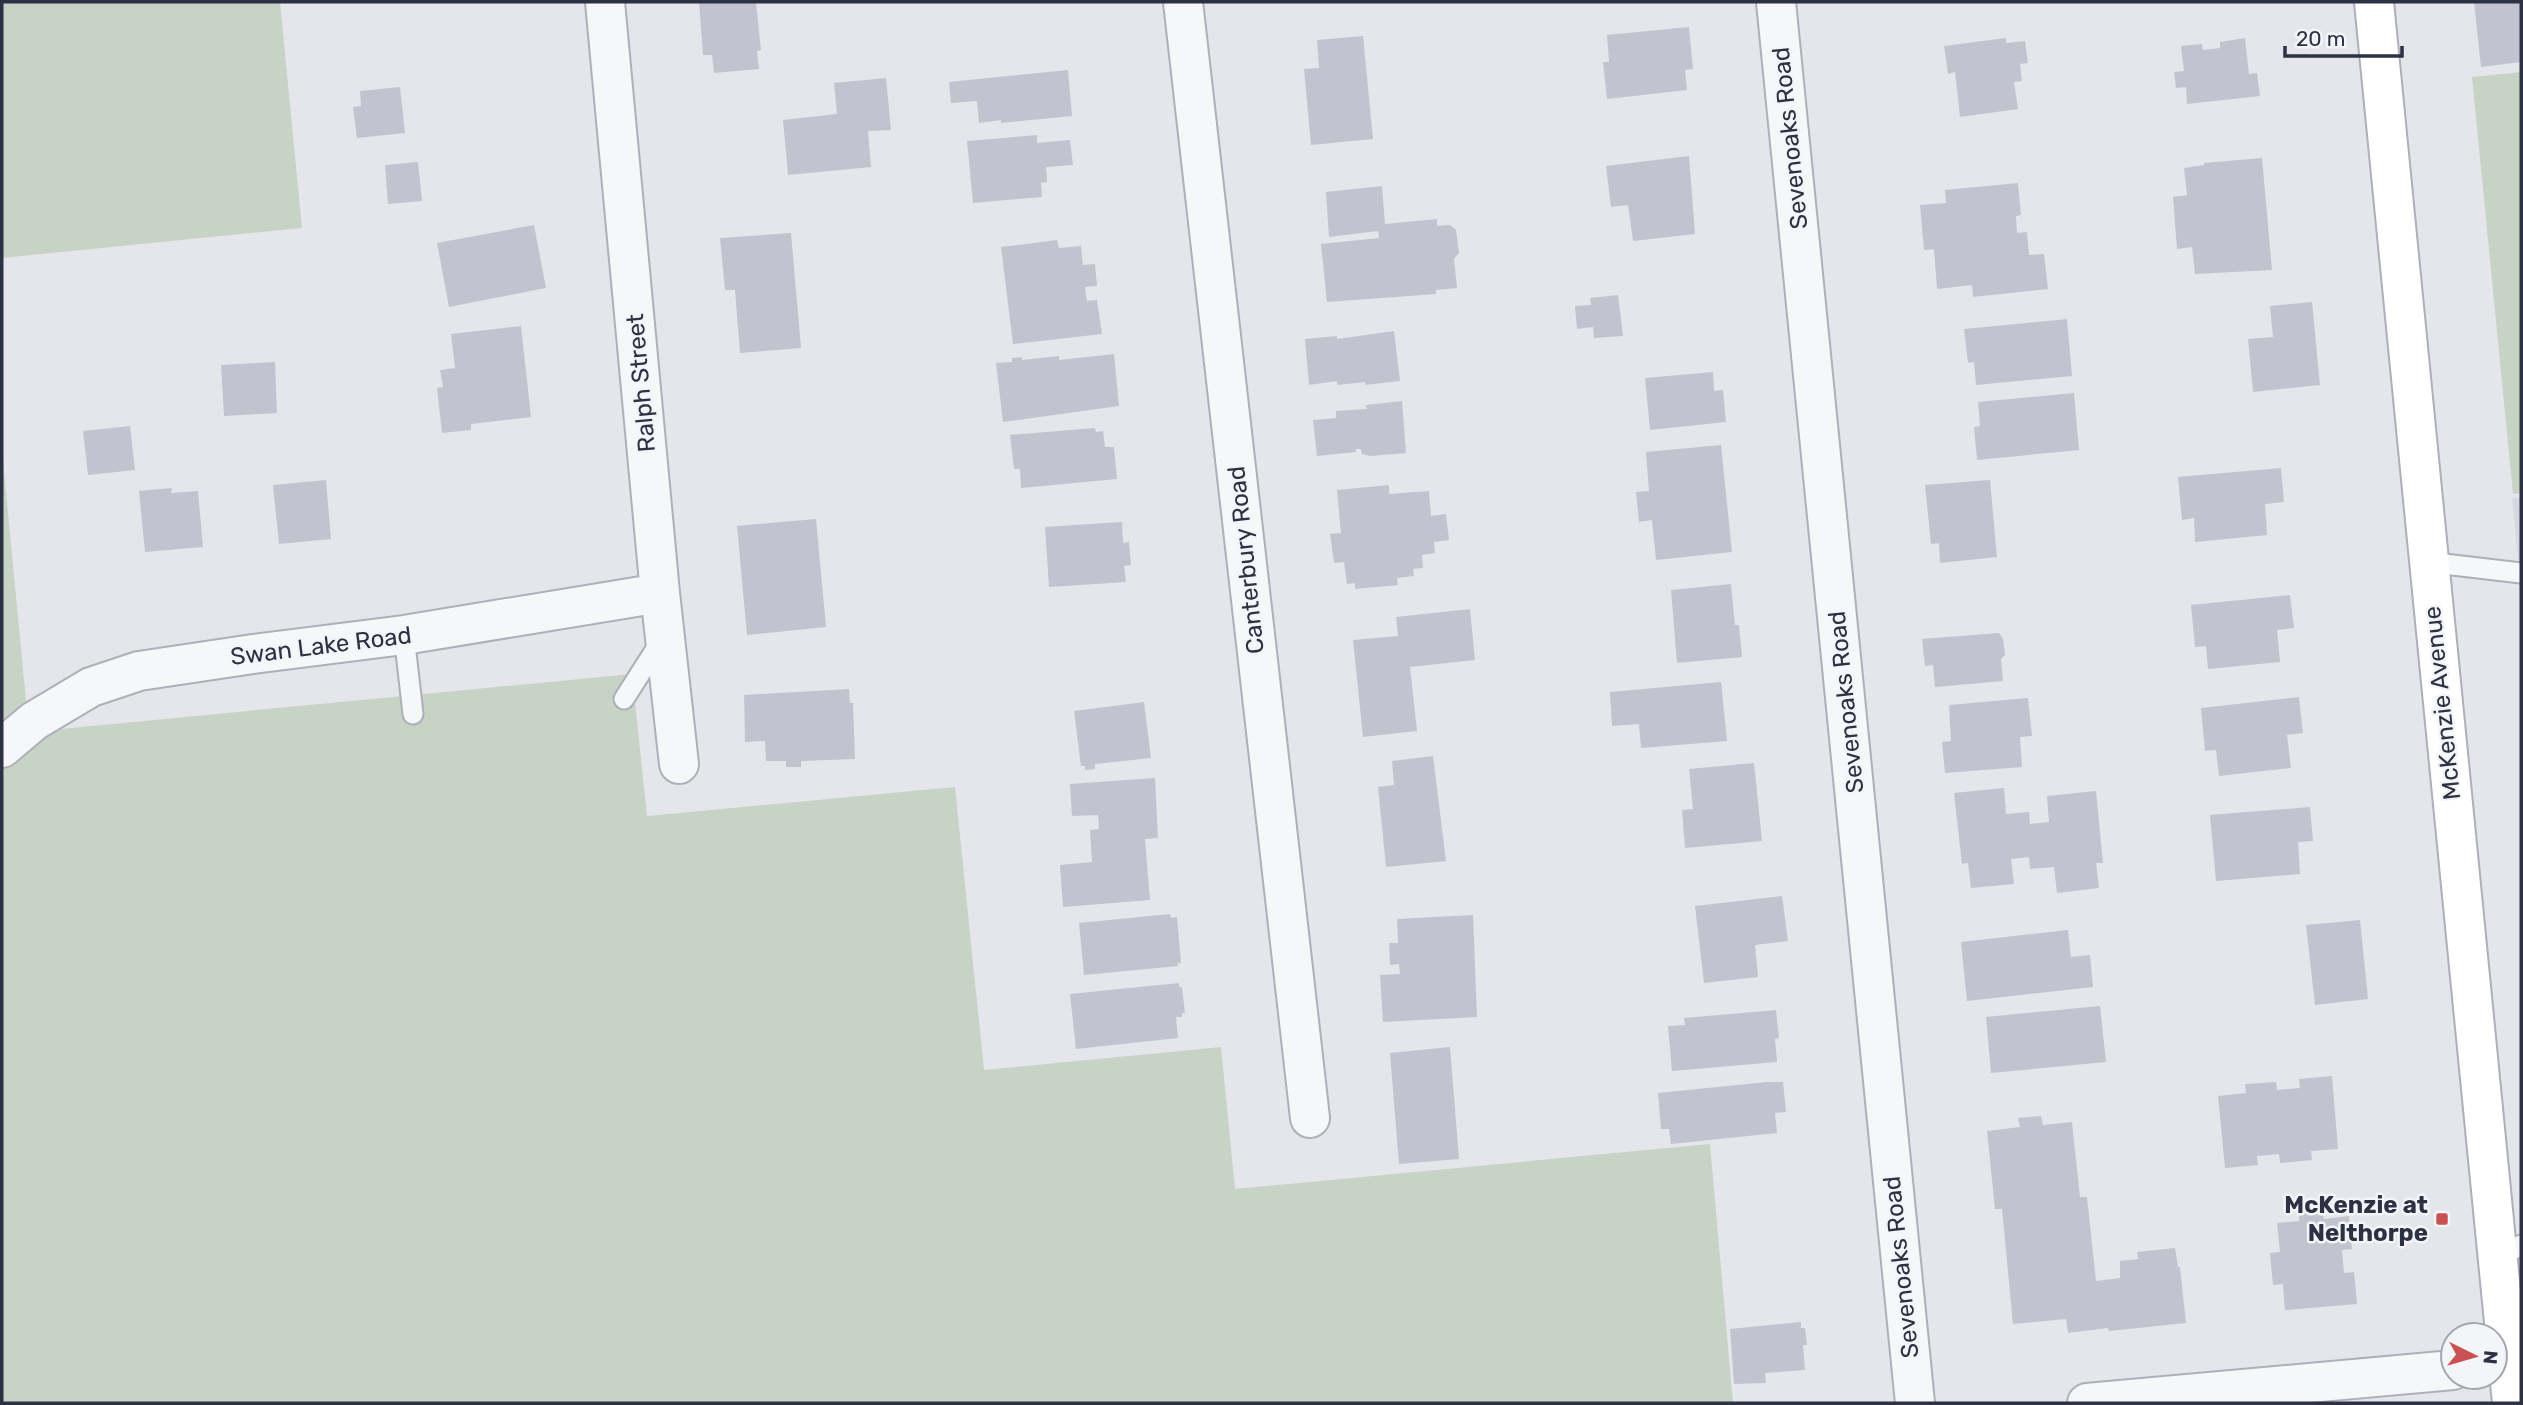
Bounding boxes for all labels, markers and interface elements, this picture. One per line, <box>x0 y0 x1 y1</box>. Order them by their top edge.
scale bar <box>2285 14 2402 58</box>
text: 20 m <box>2296 26 2345 51</box>
street label: Sevenoaks Road <box>1767 46 1813 230</box>
street label: Ralph Street <box>621 313 661 453</box>
street label: Canterbury Road <box>1222 465 1270 655</box>
street label: McKenzie Avenue <box>2418 605 2466 801</box>
street label: Sevenoaks Road <box>1823 610 1869 794</box>
street label: Swan Lake Road <box>229 621 413 671</box>
street label: Sevenoaks Road <box>1878 1175 1924 1359</box>
place label: McKenzie at Nelthorpe <box>2284 1191 2428 1247</box>
marker: McKenzie at Nelthorpe <box>2434 1211 2450 1227</box>
north arrow <box>2439 1321 2509 1391</box>
text: N <box>2478 1350 2502 1365</box>

